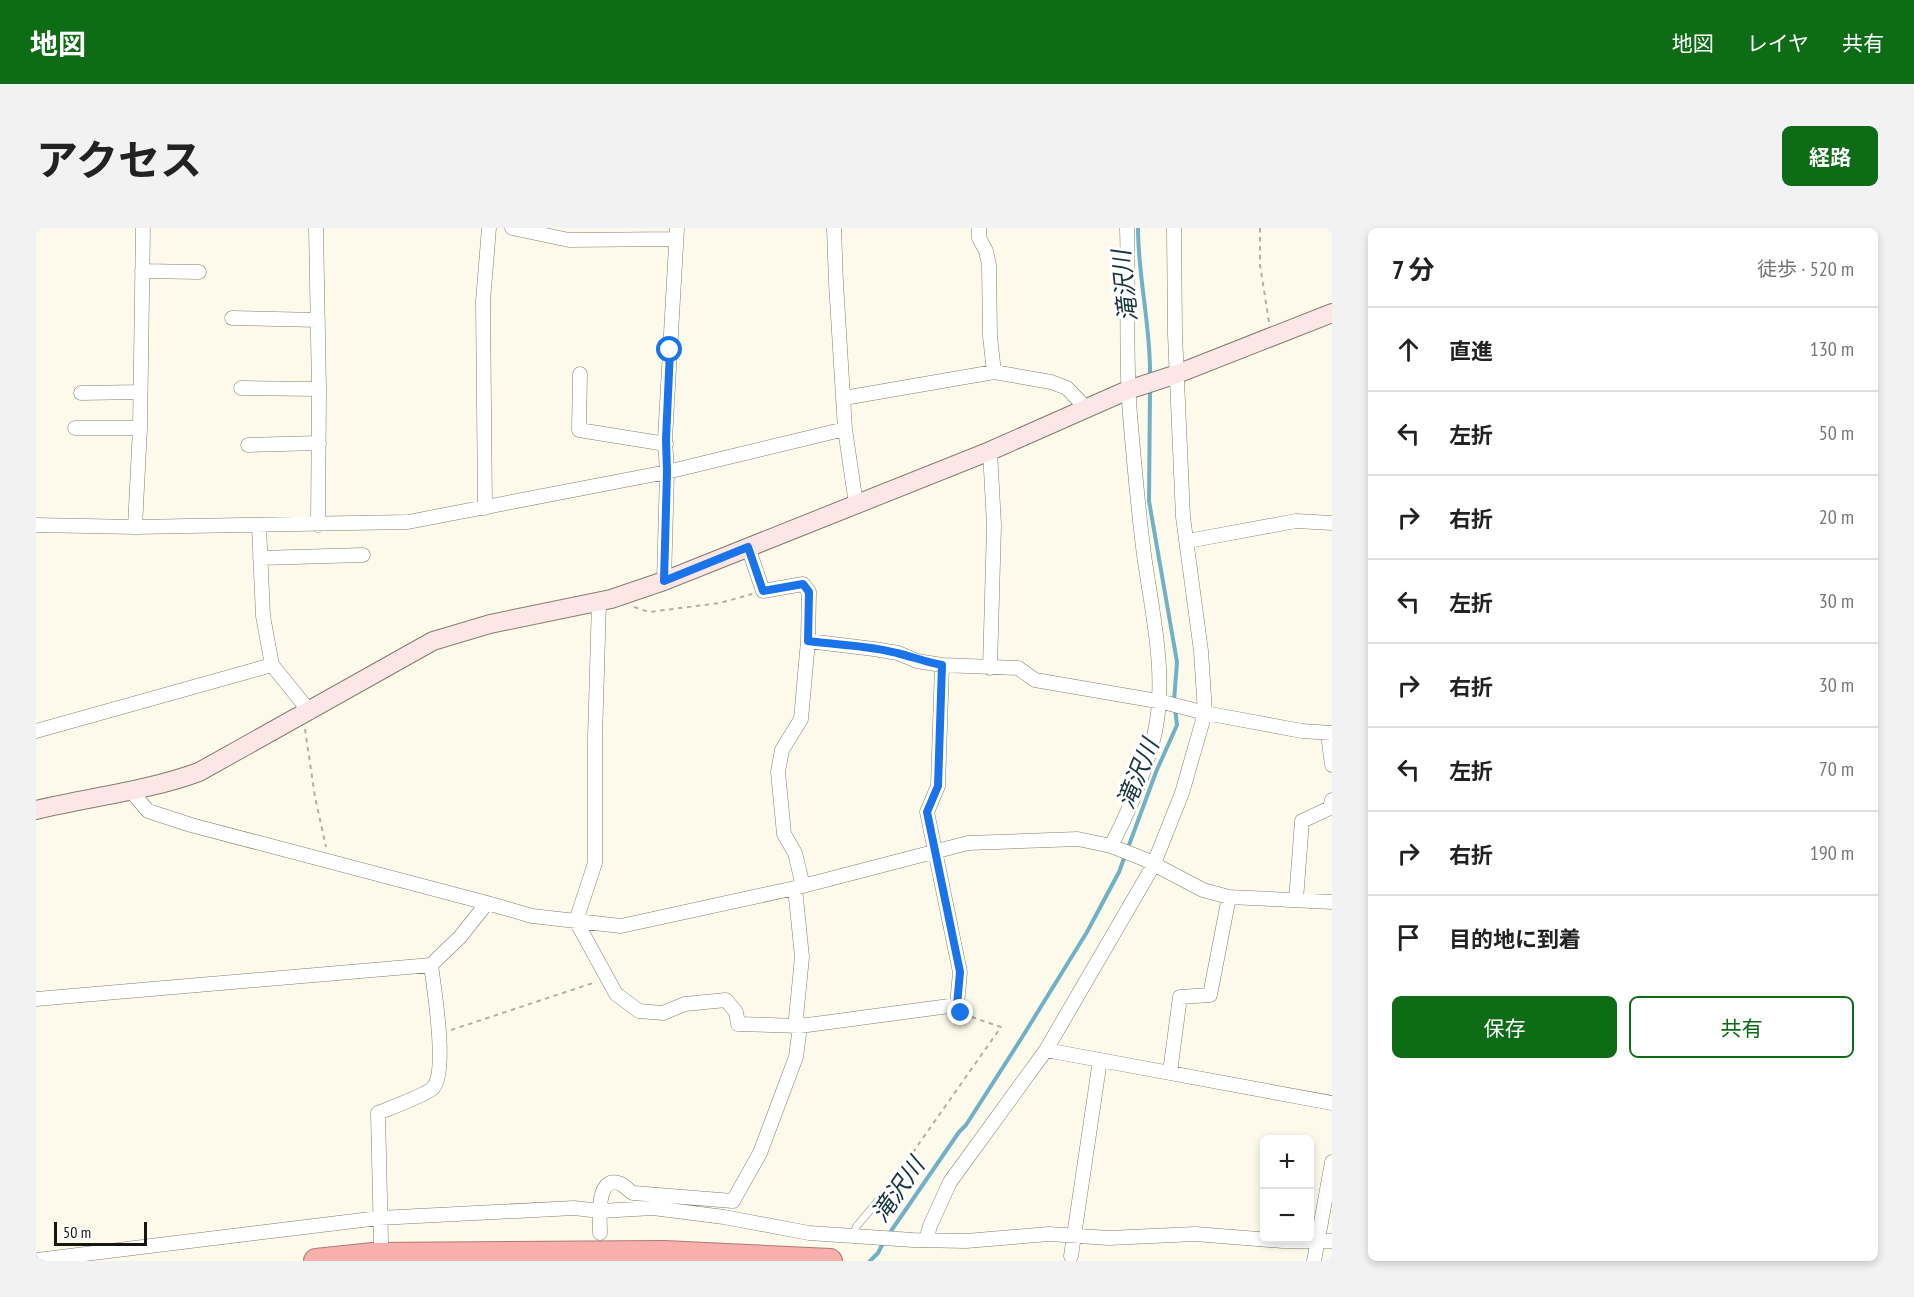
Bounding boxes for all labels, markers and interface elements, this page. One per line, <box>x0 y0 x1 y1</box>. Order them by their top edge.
text: 地図 <box>30 25 86 62</box>
text: 地図 <box>1672 30 1714 57</box>
text: レイヤ <box>1747 30 1809 57</box>
text: 共有 <box>1842 30 1884 57</box>
button: 経路 <box>1782 126 1878 186</box>
text: アクセス <box>36 132 202 187</box>
water label: 滝沢川 <box>1105 246 1144 323</box>
text: 7 分 <box>1392 253 1435 286</box>
text: 徒歩 · 520 m <box>1757 256 1854 282</box>
icon: ahead <box>1392 333 1425 366</box>
route start <box>656 336 682 362</box>
text: 130 m <box>1810 336 1854 362</box>
text: 直進 <box>1449 337 1493 365</box>
icon: left <box>1392 417 1425 450</box>
text: 50 m <box>1819 420 1854 446</box>
text: 左折 <box>1449 421 1493 449</box>
icon: right <box>1392 501 1425 534</box>
text: 20 m <box>1819 504 1854 530</box>
text: 右折 <box>1449 505 1493 533</box>
icon: left <box>1392 585 1425 618</box>
text: 30 m <box>1819 588 1854 614</box>
text: 左折 <box>1449 589 1493 617</box>
icon: right <box>1392 669 1425 702</box>
text: 30 m <box>1819 672 1854 698</box>
text: 右折 <box>1449 673 1493 701</box>
water label: 滝沢川 <box>1110 732 1167 813</box>
icon: left <box>1392 753 1425 786</box>
text: 70 m <box>1819 756 1854 782</box>
text: 左折 <box>1449 757 1493 785</box>
icon: right <box>1392 837 1425 870</box>
text: 190 m <box>1810 840 1854 866</box>
text: 右折 <box>1449 841 1493 869</box>
icon: arrive <box>1392 921 1425 954</box>
text: 目的地に到着 <box>1449 925 1581 953</box>
button: 保存 <box>1392 996 1617 1058</box>
button: 共有 <box>1629 996 1854 1058</box>
route end <box>947 999 973 1025</box>
map controls <box>1260 1135 1314 1243</box>
button: + <box>1260 1135 1314 1189</box>
water label: 滝沢川 <box>864 1149 933 1228</box>
button: − <box>1260 1189 1314 1243</box>
scale bar <box>54 1219 147 1246</box>
text: 50 m <box>63 1222 91 1242</box>

